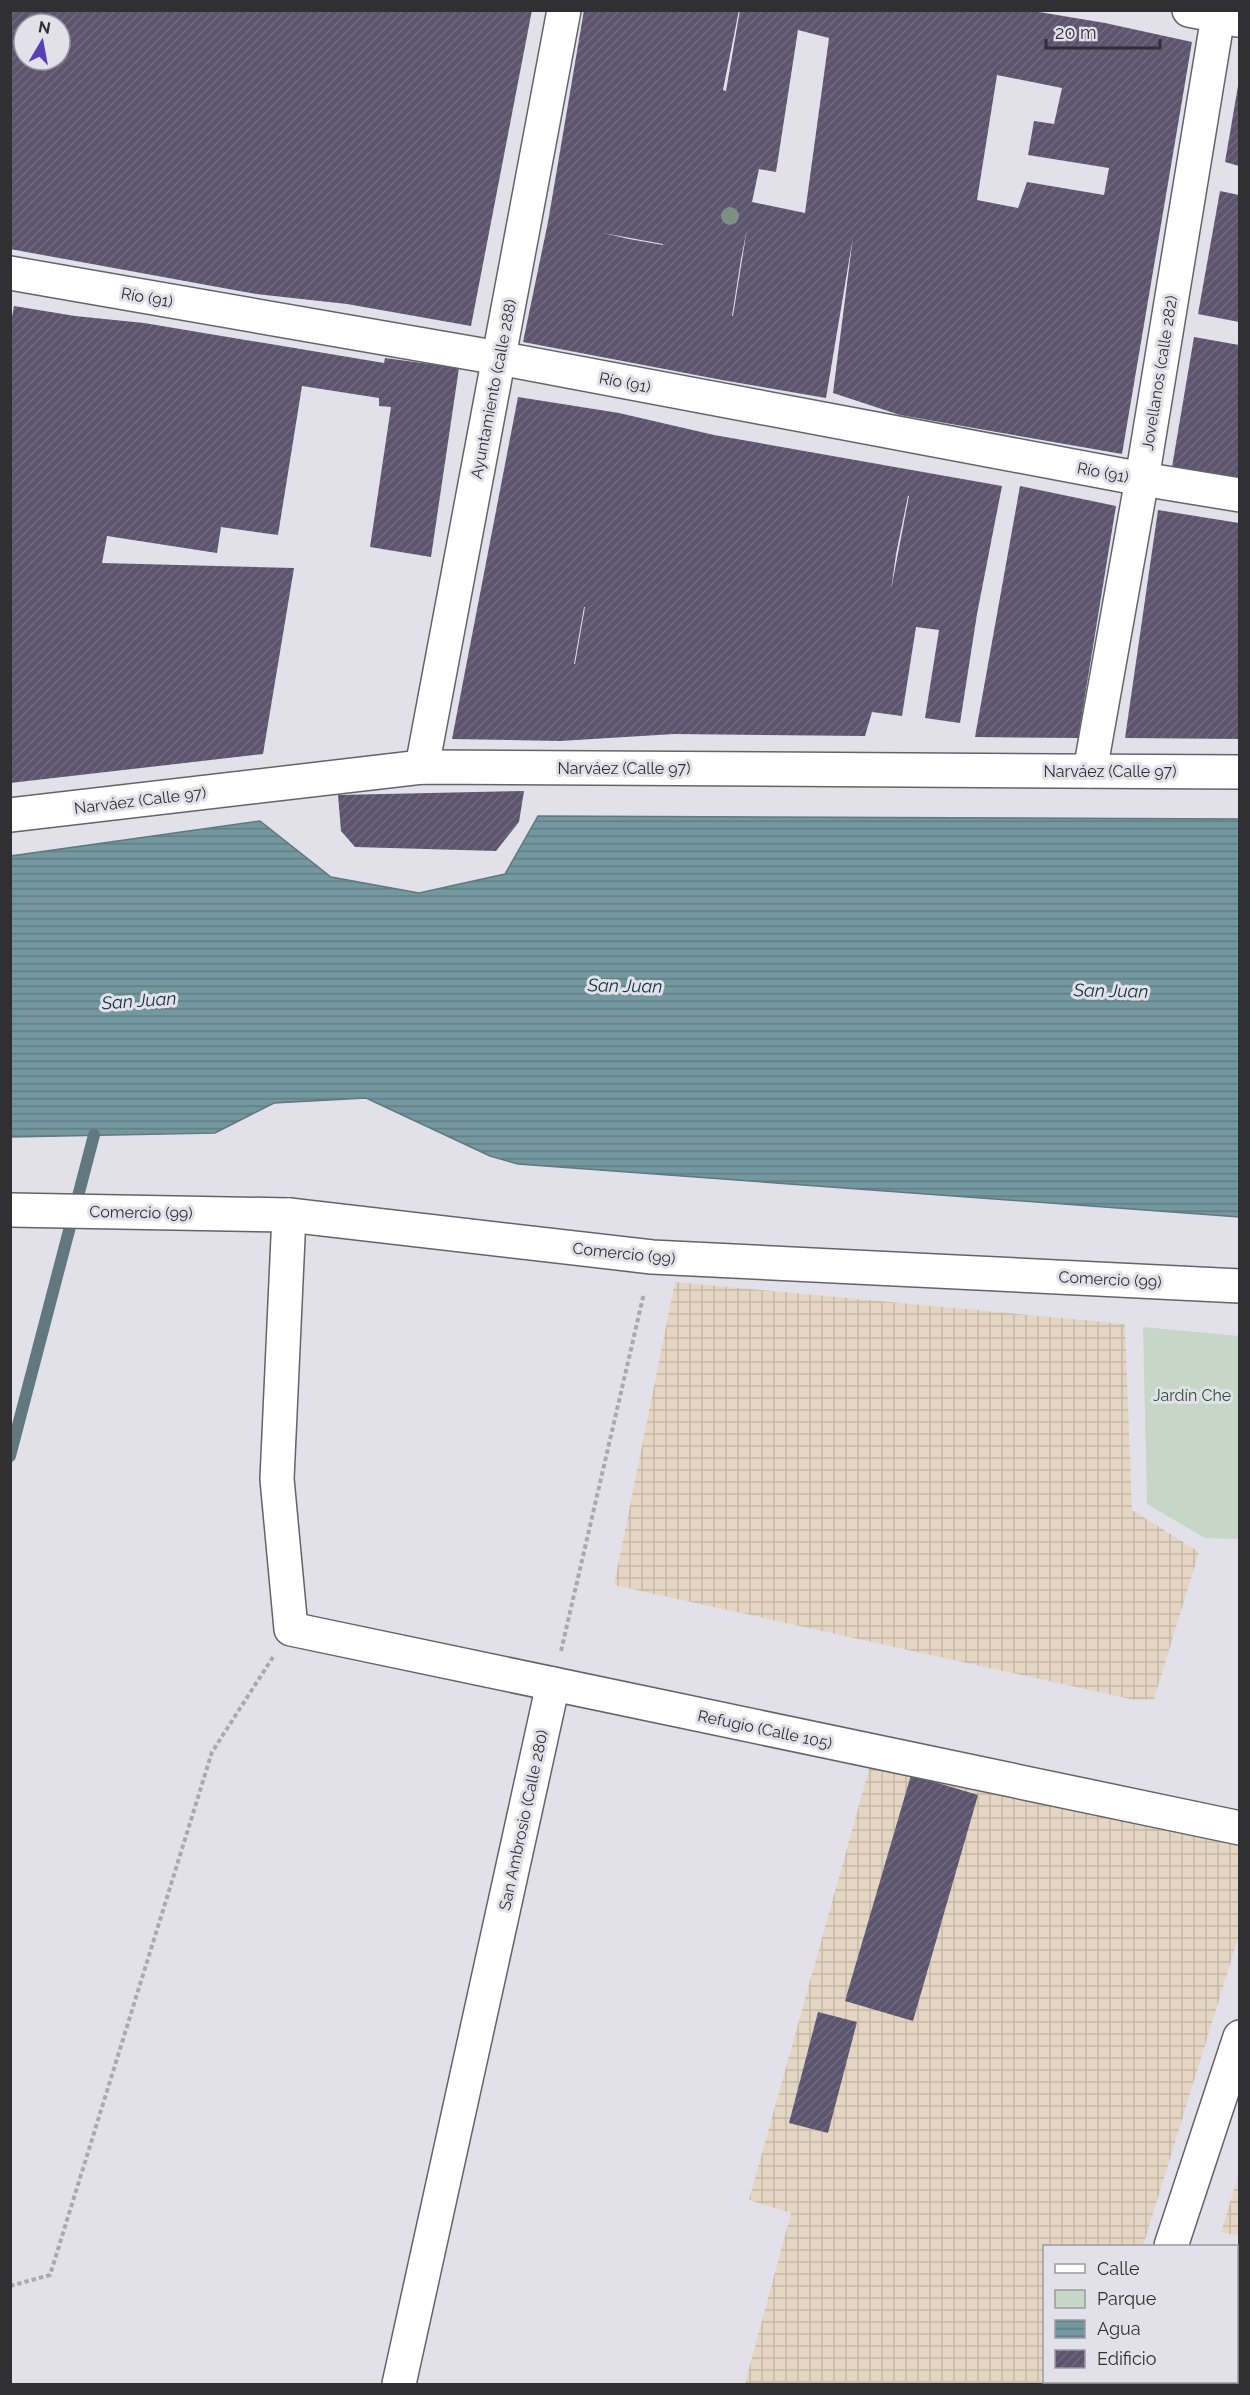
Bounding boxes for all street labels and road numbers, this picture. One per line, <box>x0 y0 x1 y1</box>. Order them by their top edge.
street label: Río (91) <box>120 284 174 311</box>
street label: Jovellanos (calle 282) <box>1138 294 1181 452</box>
street label: Ayuntamiento (calle 288) <box>467 298 520 481</box>
street label: Río (91) <box>597 368 652 397</box>
street label: Río (91) <box>1075 458 1130 487</box>
street label: Narváez (Calle 97) <box>558 759 690 778</box>
street label: Narváez (Calle 97) <box>1044 762 1176 781</box>
street label: Narváez (Calle 97) <box>73 783 207 818</box>
street label: Comercio (99) <box>89 1202 193 1223</box>
street label: Comercio (99) <box>572 1239 676 1268</box>
street label: Comercio (99) <box>1058 1267 1162 1292</box>
street label: Refugio (Calle 105) <box>696 1706 834 1753</box>
street label: San Ambrosio (Calle 280) <box>495 1728 552 1912</box>

